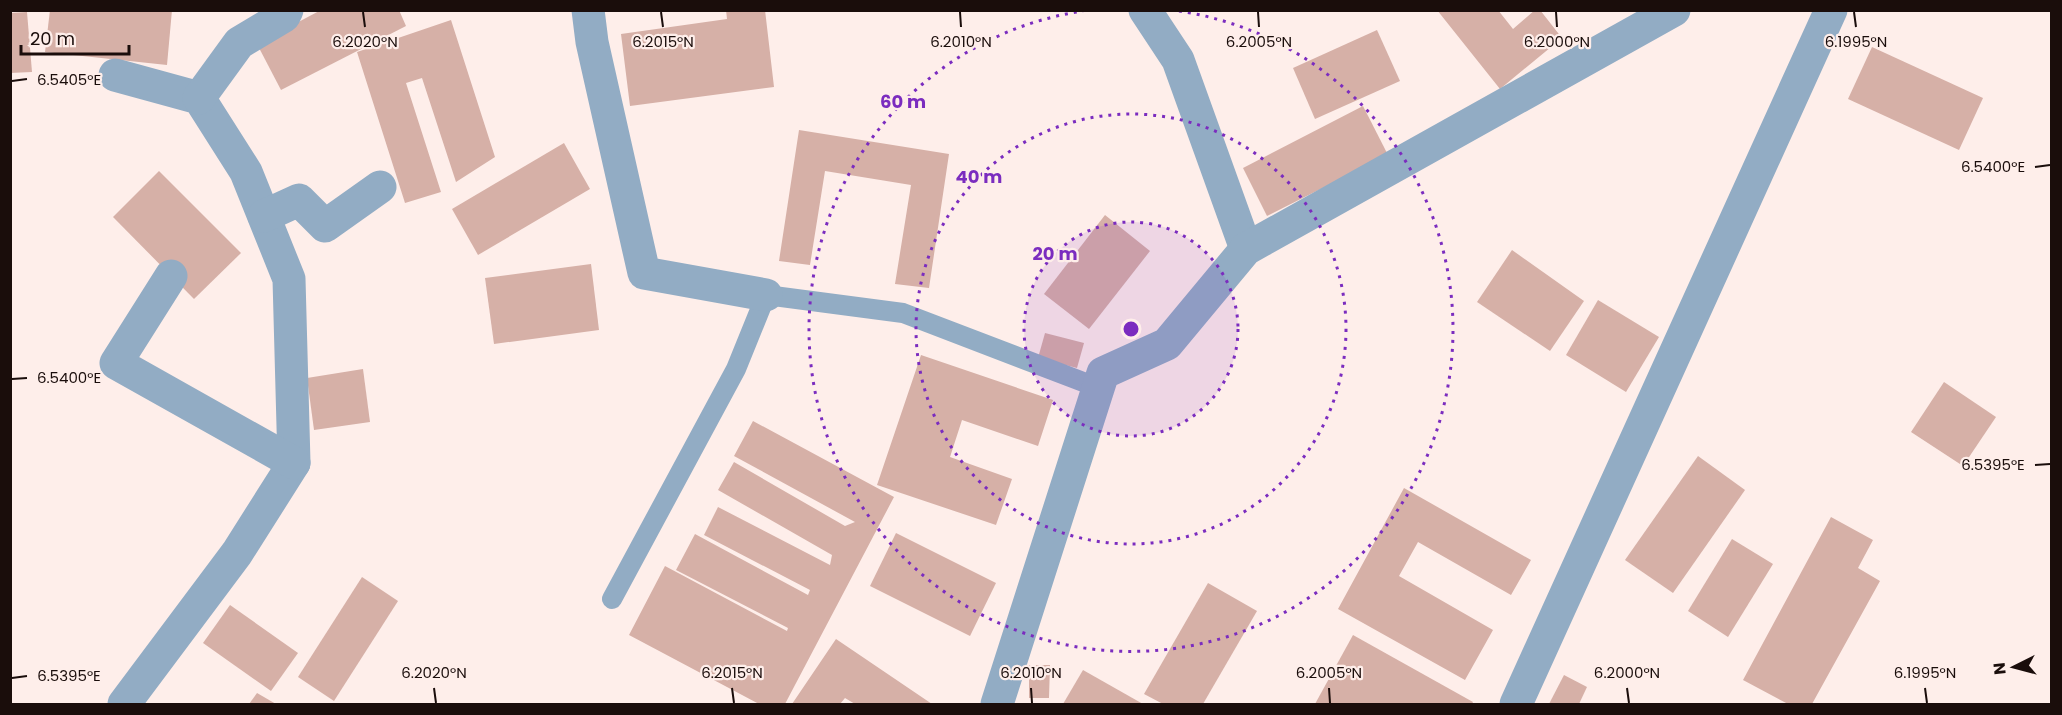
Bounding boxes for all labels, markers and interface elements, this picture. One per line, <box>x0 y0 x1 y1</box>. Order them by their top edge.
scale bar <box>21 18 129 56</box>
text: 20 m <box>30 26 75 51</box>
text: 6.2020°N <box>332 31 398 52</box>
text: 6.2015°N <box>632 31 694 52</box>
text: 6.2010°N <box>930 31 992 52</box>
text: 6.2005°N <box>1226 31 1292 52</box>
text: 6.2000°N <box>1524 31 1590 52</box>
text: 6.1995°N <box>1825 31 1887 52</box>
text: 6.5405°E <box>37 69 101 90</box>
text: 60 m <box>880 89 926 114</box>
text: 6.5400°E <box>1961 156 2025 177</box>
text: 40 m <box>956 164 1002 189</box>
text: 20 m <box>1033 241 1077 266</box>
centre of rings <box>1121 319 1141 339</box>
text: 6.5400°E <box>37 367 101 388</box>
text: 6.5395°E <box>1961 454 2025 475</box>
north arrow <box>1984 637 2044 697</box>
text: N <box>1988 661 2012 676</box>
text: 6.2020°N <box>401 662 467 683</box>
text: 6.2015°N <box>701 662 763 683</box>
text: 6.2010°N <box>1000 662 1062 683</box>
text: 6.2005°N <box>1296 662 1362 683</box>
text: 6.2000°N <box>1594 662 1660 683</box>
text: 6.1995°N <box>1894 662 1956 683</box>
text: 6.5395°E <box>37 665 101 686</box>

